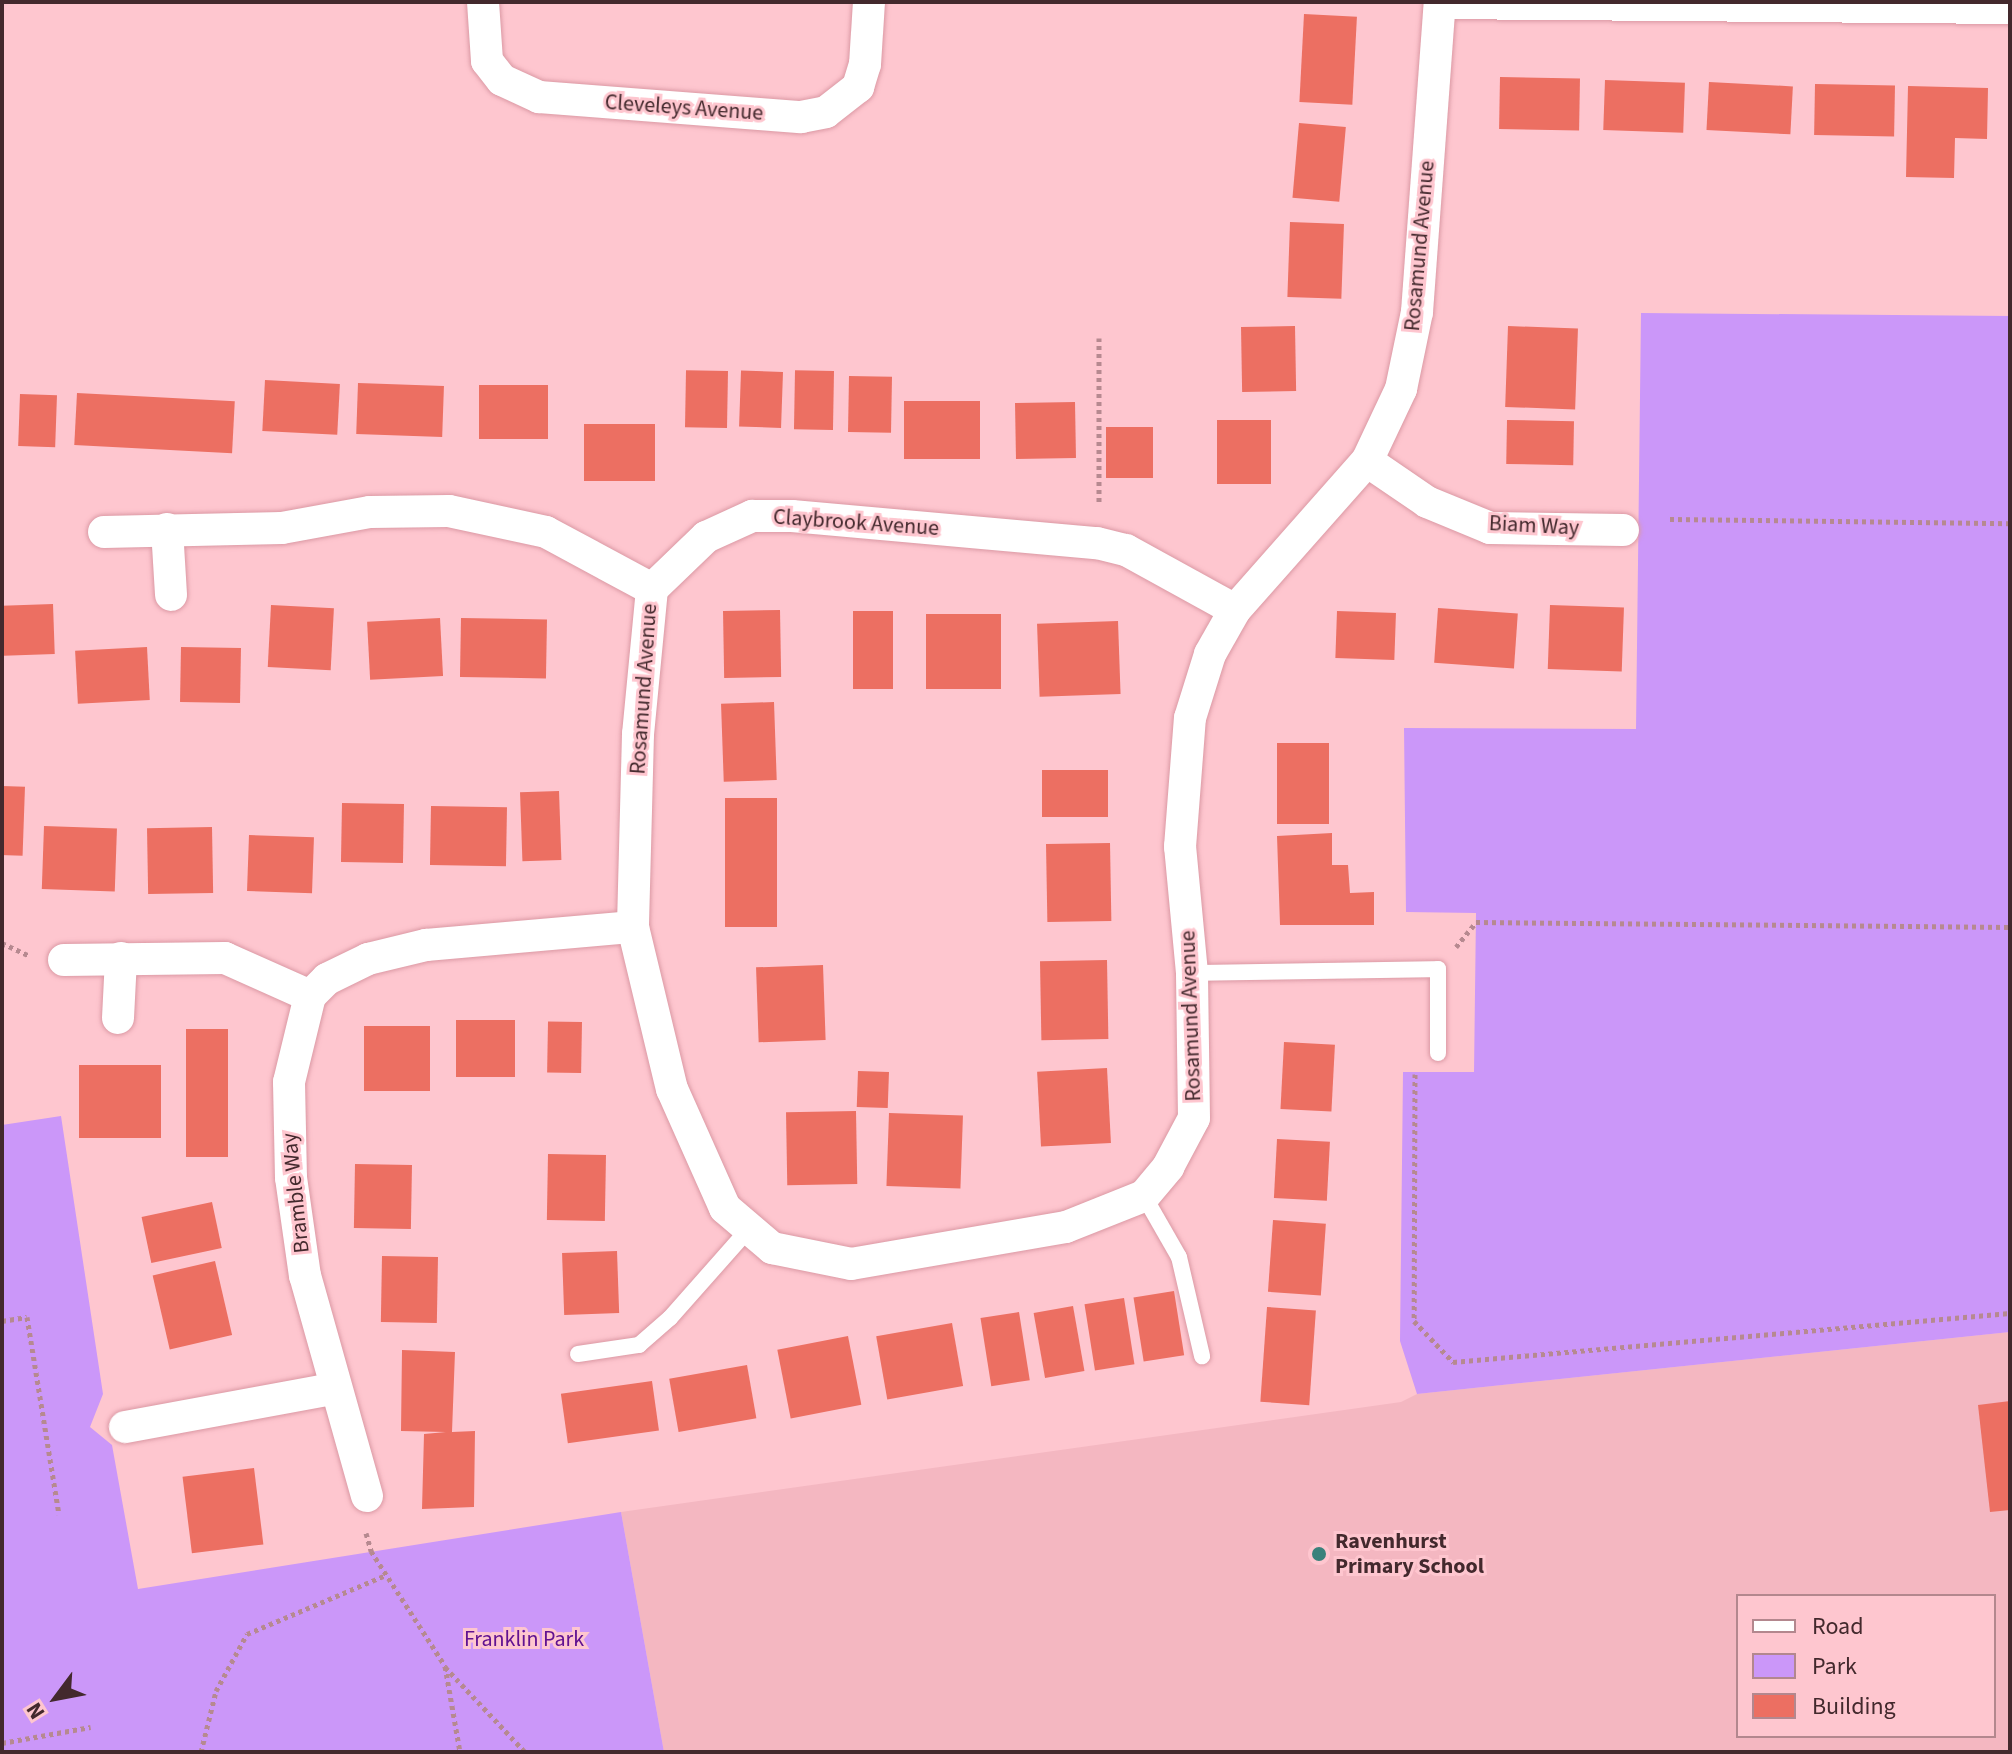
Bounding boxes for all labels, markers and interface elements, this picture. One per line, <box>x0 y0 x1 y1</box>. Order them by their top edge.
street label: Cleveleys Avenue <box>604 89 764 127</box>
street label: Rosamund Avenue <box>1399 160 1441 332</box>
street label: Claybrook Avenue <box>772 504 940 542</box>
street label: Biam Way <box>1488 510 1580 542</box>
street label: Rosamund Avenue <box>625 603 663 775</box>
street label: Rosamund Avenue <box>1175 930 1207 1102</box>
street label: Bramble Way <box>277 1132 315 1254</box>
place label: Ravenhurst Primary School <box>1335 1528 1484 1580</box>
marker: Ravenhurst Primary School <box>1310 1545 1328 1563</box>
legend <box>1736 1594 1996 1738</box>
text: Road <box>1812 1609 1864 1644</box>
park label: Franklin Park <box>464 1627 584 1653</box>
text: Park <box>1812 1649 1857 1684</box>
north arrow <box>16 1658 96 1738</box>
text: Building <box>1812 1689 1896 1724</box>
text: N <box>18 1696 53 1725</box>

